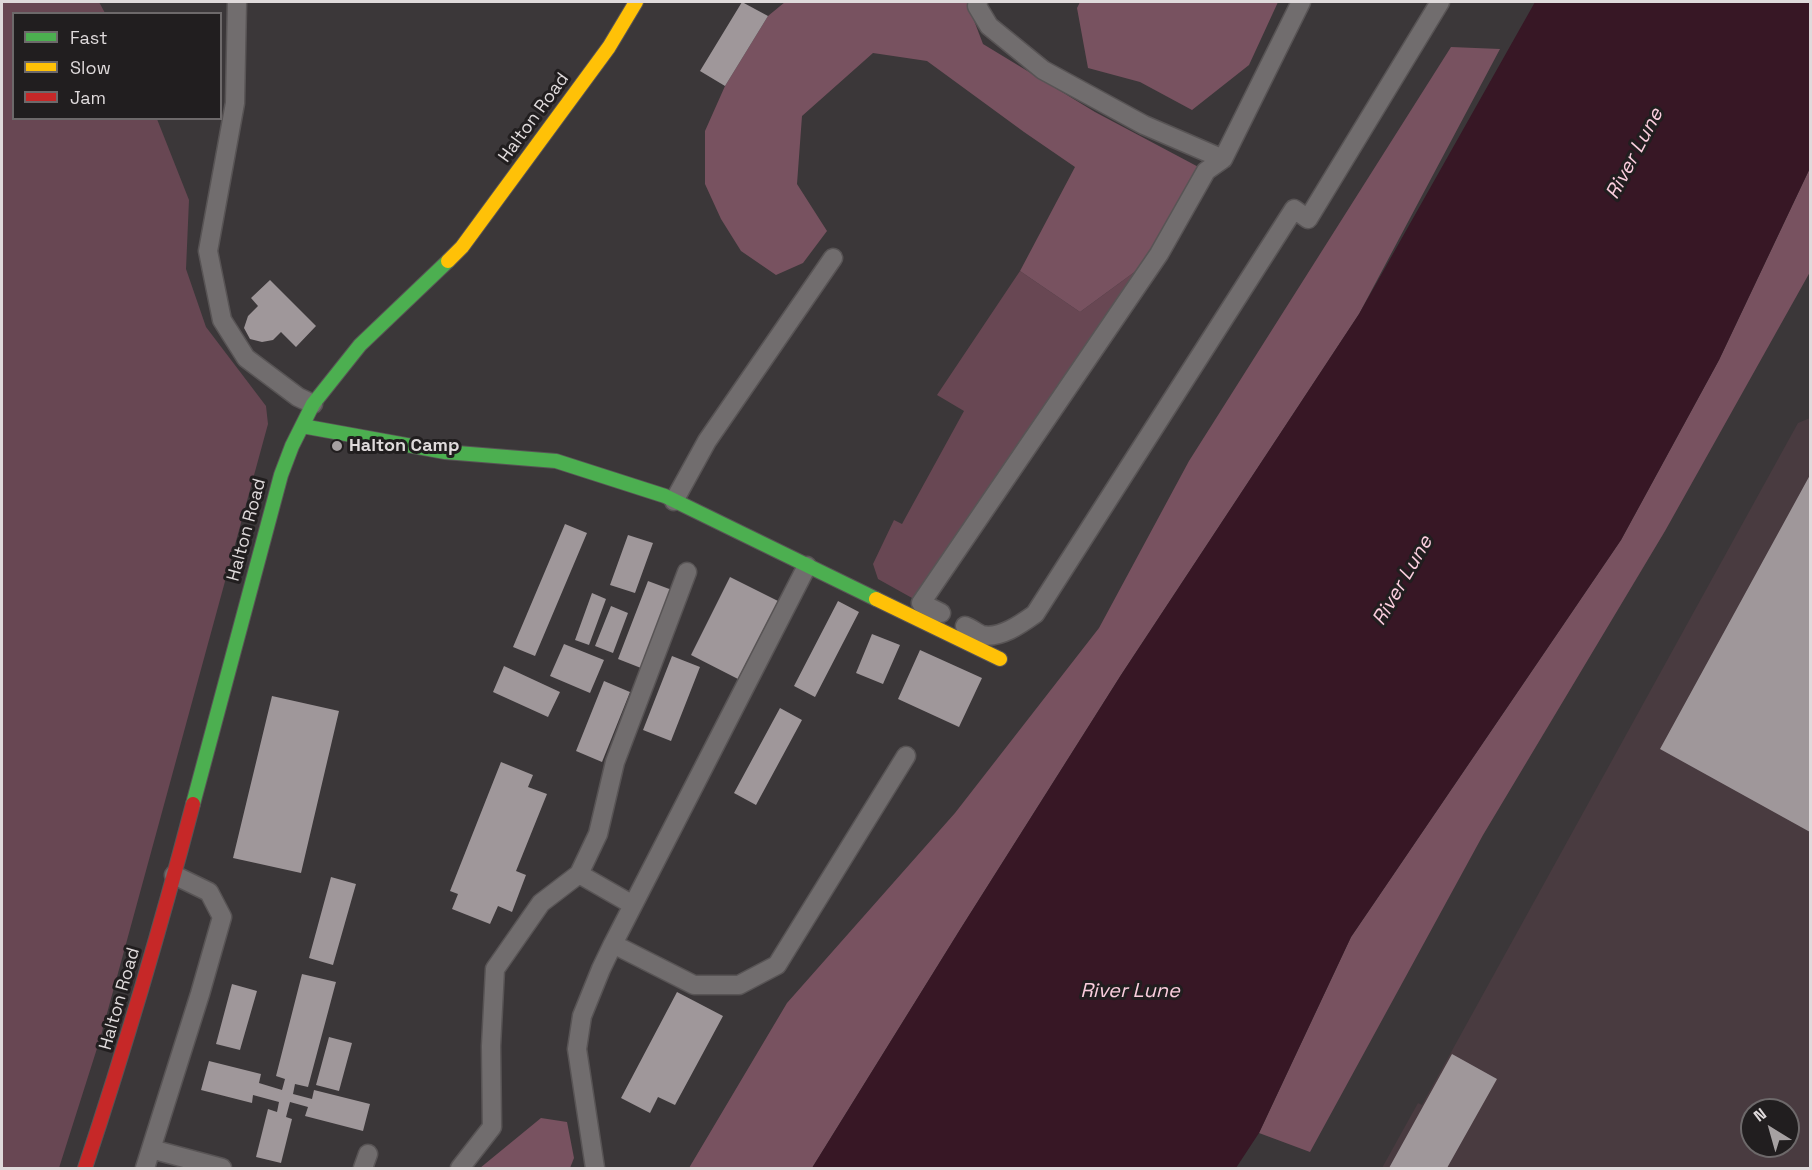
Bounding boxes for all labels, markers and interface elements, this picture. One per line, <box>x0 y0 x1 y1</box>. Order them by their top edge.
legend <box>12 12 222 120</box>
text: Fast <box>70 26 107 49</box>
text: Slow <box>70 56 111 79</box>
street label: Halton Road <box>494 69 574 167</box>
text: Jam <box>70 86 106 109</box>
water label: River Lune <box>1601 104 1669 204</box>
place label: Halton Camp <box>349 435 459 457</box>
marker: Halton Camp <box>330 439 344 453</box>
street label: Halton Road <box>223 476 271 584</box>
water label: River Lune <box>1368 532 1438 630</box>
street label: Halton Road <box>95 945 145 1053</box>
water label: River Lune <box>1080 980 1180 1004</box>
north arrow <box>1740 1098 1800 1158</box>
text: N <box>1749 1103 1771 1126</box>

